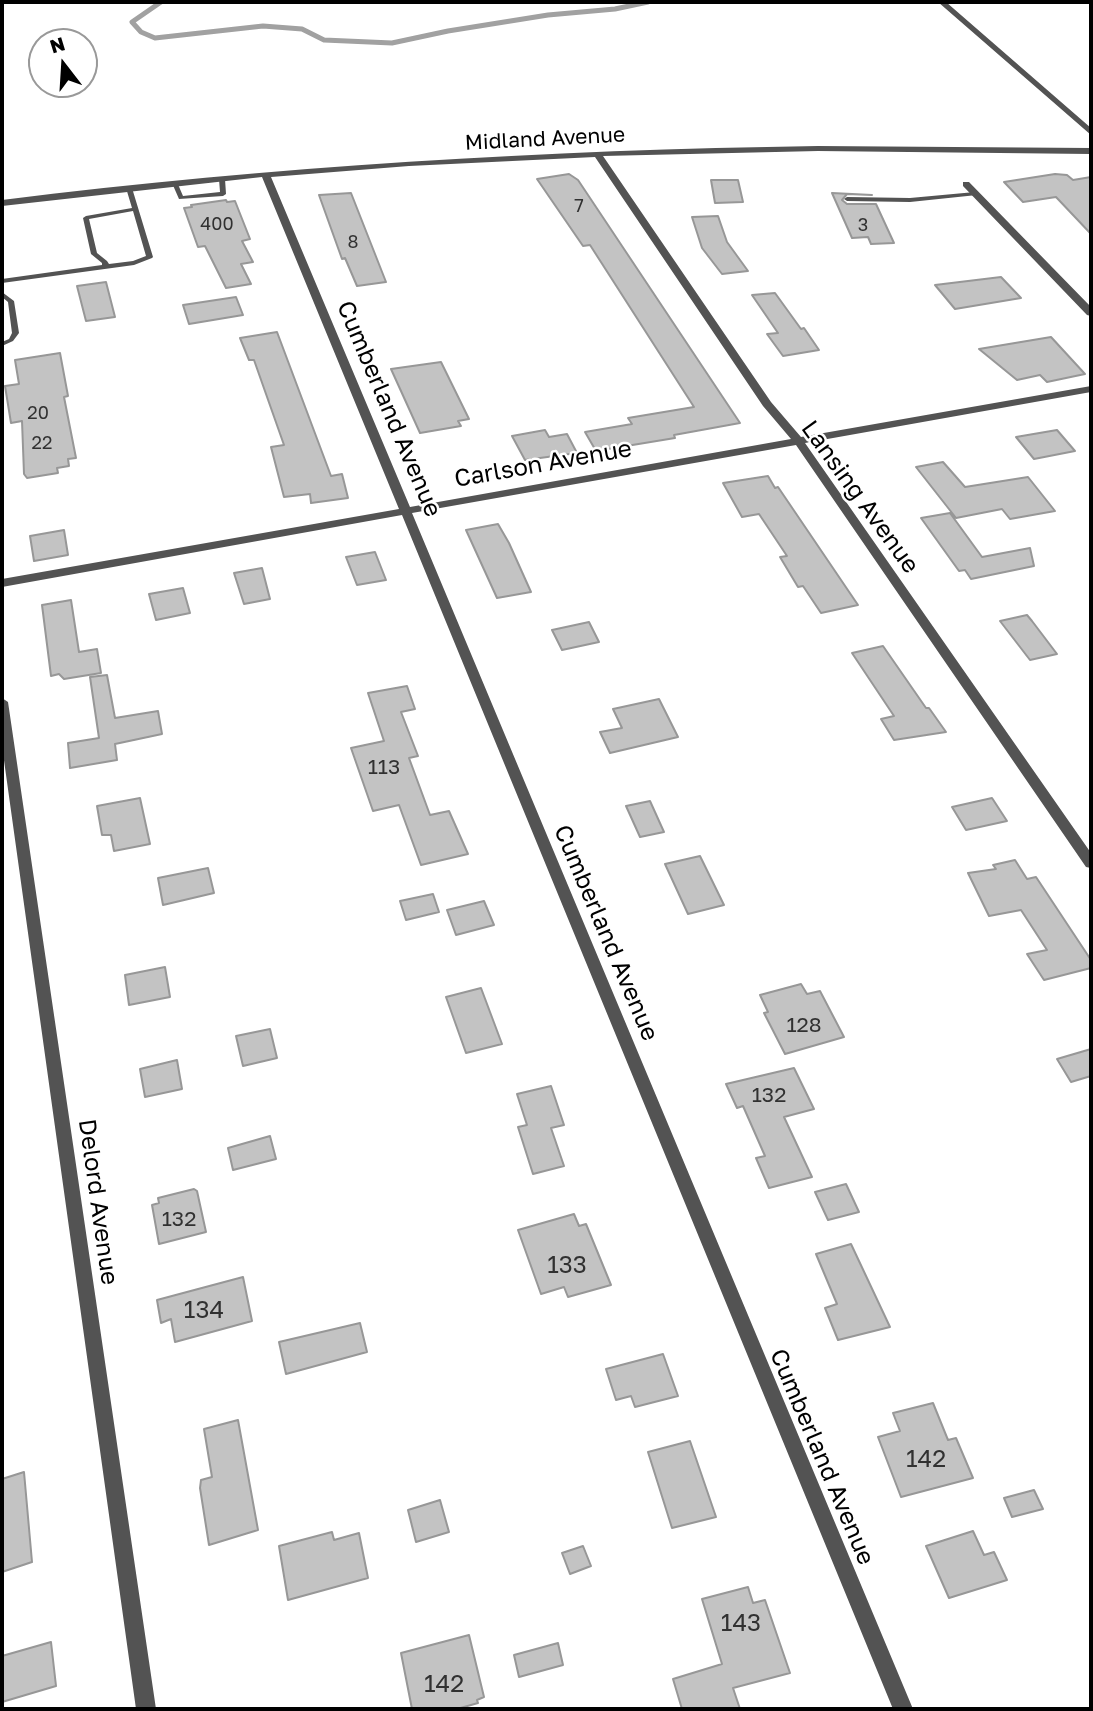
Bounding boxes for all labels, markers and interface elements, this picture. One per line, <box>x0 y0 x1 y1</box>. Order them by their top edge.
north arrow <box>28 28 98 98</box>
text: N <box>47 31 68 57</box>
street label: Midland Avenue <box>464 122 626 156</box>
house number: 7 <box>574 195 584 217</box>
house number: 400 <box>200 213 234 235</box>
house number: 3 <box>858 214 868 236</box>
house number: 8 <box>348 231 358 253</box>
street label: Cumberland Avenue <box>330 297 448 521</box>
house number: 20 <box>27 402 49 424</box>
street label: Lansing Avenue <box>795 415 925 579</box>
house number: 22 <box>32 432 52 454</box>
street label: Carlson Avenue <box>452 434 634 494</box>
house number: 113 <box>368 754 400 780</box>
street label: Cumberland Avenue <box>547 821 665 1045</box>
house number: 128 <box>786 1012 822 1038</box>
house number: 132 <box>752 1082 786 1108</box>
street label: Delord Avenue <box>72 1117 124 1287</box>
house number: 132 <box>162 1206 196 1232</box>
house number: 133 <box>547 1251 587 1279</box>
house number: 134 <box>184 1296 224 1324</box>
street label: Cumberland Avenue <box>763 1345 881 1569</box>
house number: 142 <box>906 1445 946 1473</box>
house number: 143 <box>721 1609 761 1637</box>
house number: 142 <box>424 1670 464 1698</box>

